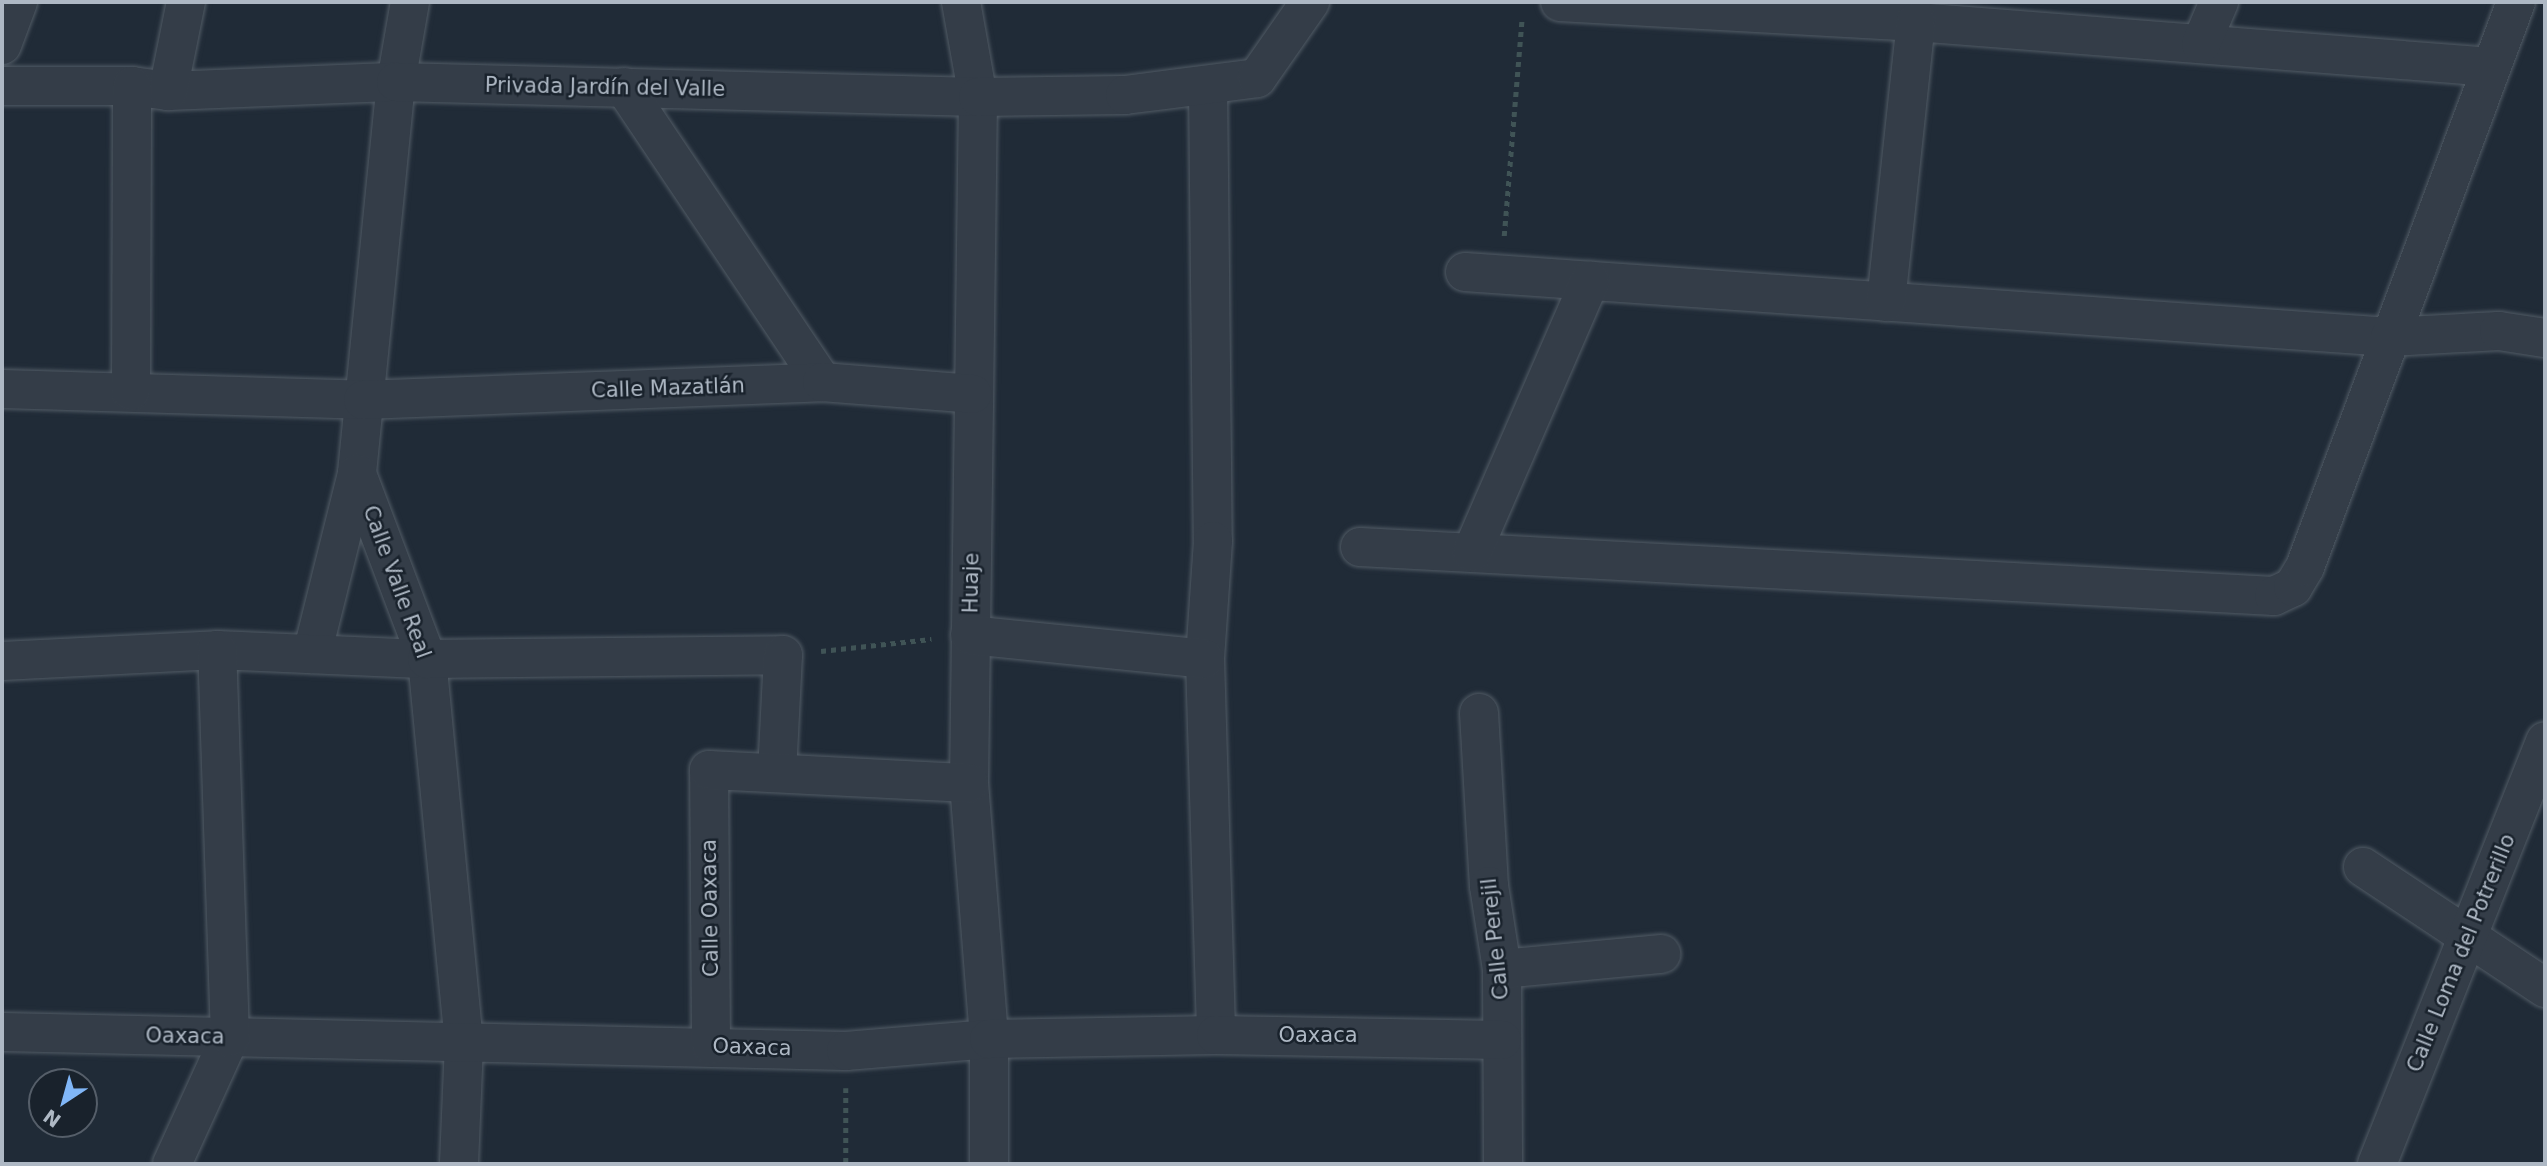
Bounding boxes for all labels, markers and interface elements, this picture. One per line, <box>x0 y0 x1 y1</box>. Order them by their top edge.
street label: Privada Jardín del Valle <box>485 72 725 102</box>
street label: Calle Mazatlán <box>591 373 745 403</box>
street label: Calle Valle Real <box>358 502 436 662</box>
street label: Huaje <box>958 552 984 614</box>
street label: Calle Loma del Potrerillo <box>2402 830 2520 1076</box>
street label: Calle Oaxaca <box>696 839 724 977</box>
street label: Calle Perejil <box>1476 877 1514 1001</box>
street label: Oaxaca <box>1278 1022 1358 1048</box>
street label: Oaxaca <box>145 1023 225 1049</box>
street label: Oaxaca <box>712 1033 792 1061</box>
north arrow <box>28 1068 98 1138</box>
text: N <box>39 1105 65 1132</box>

